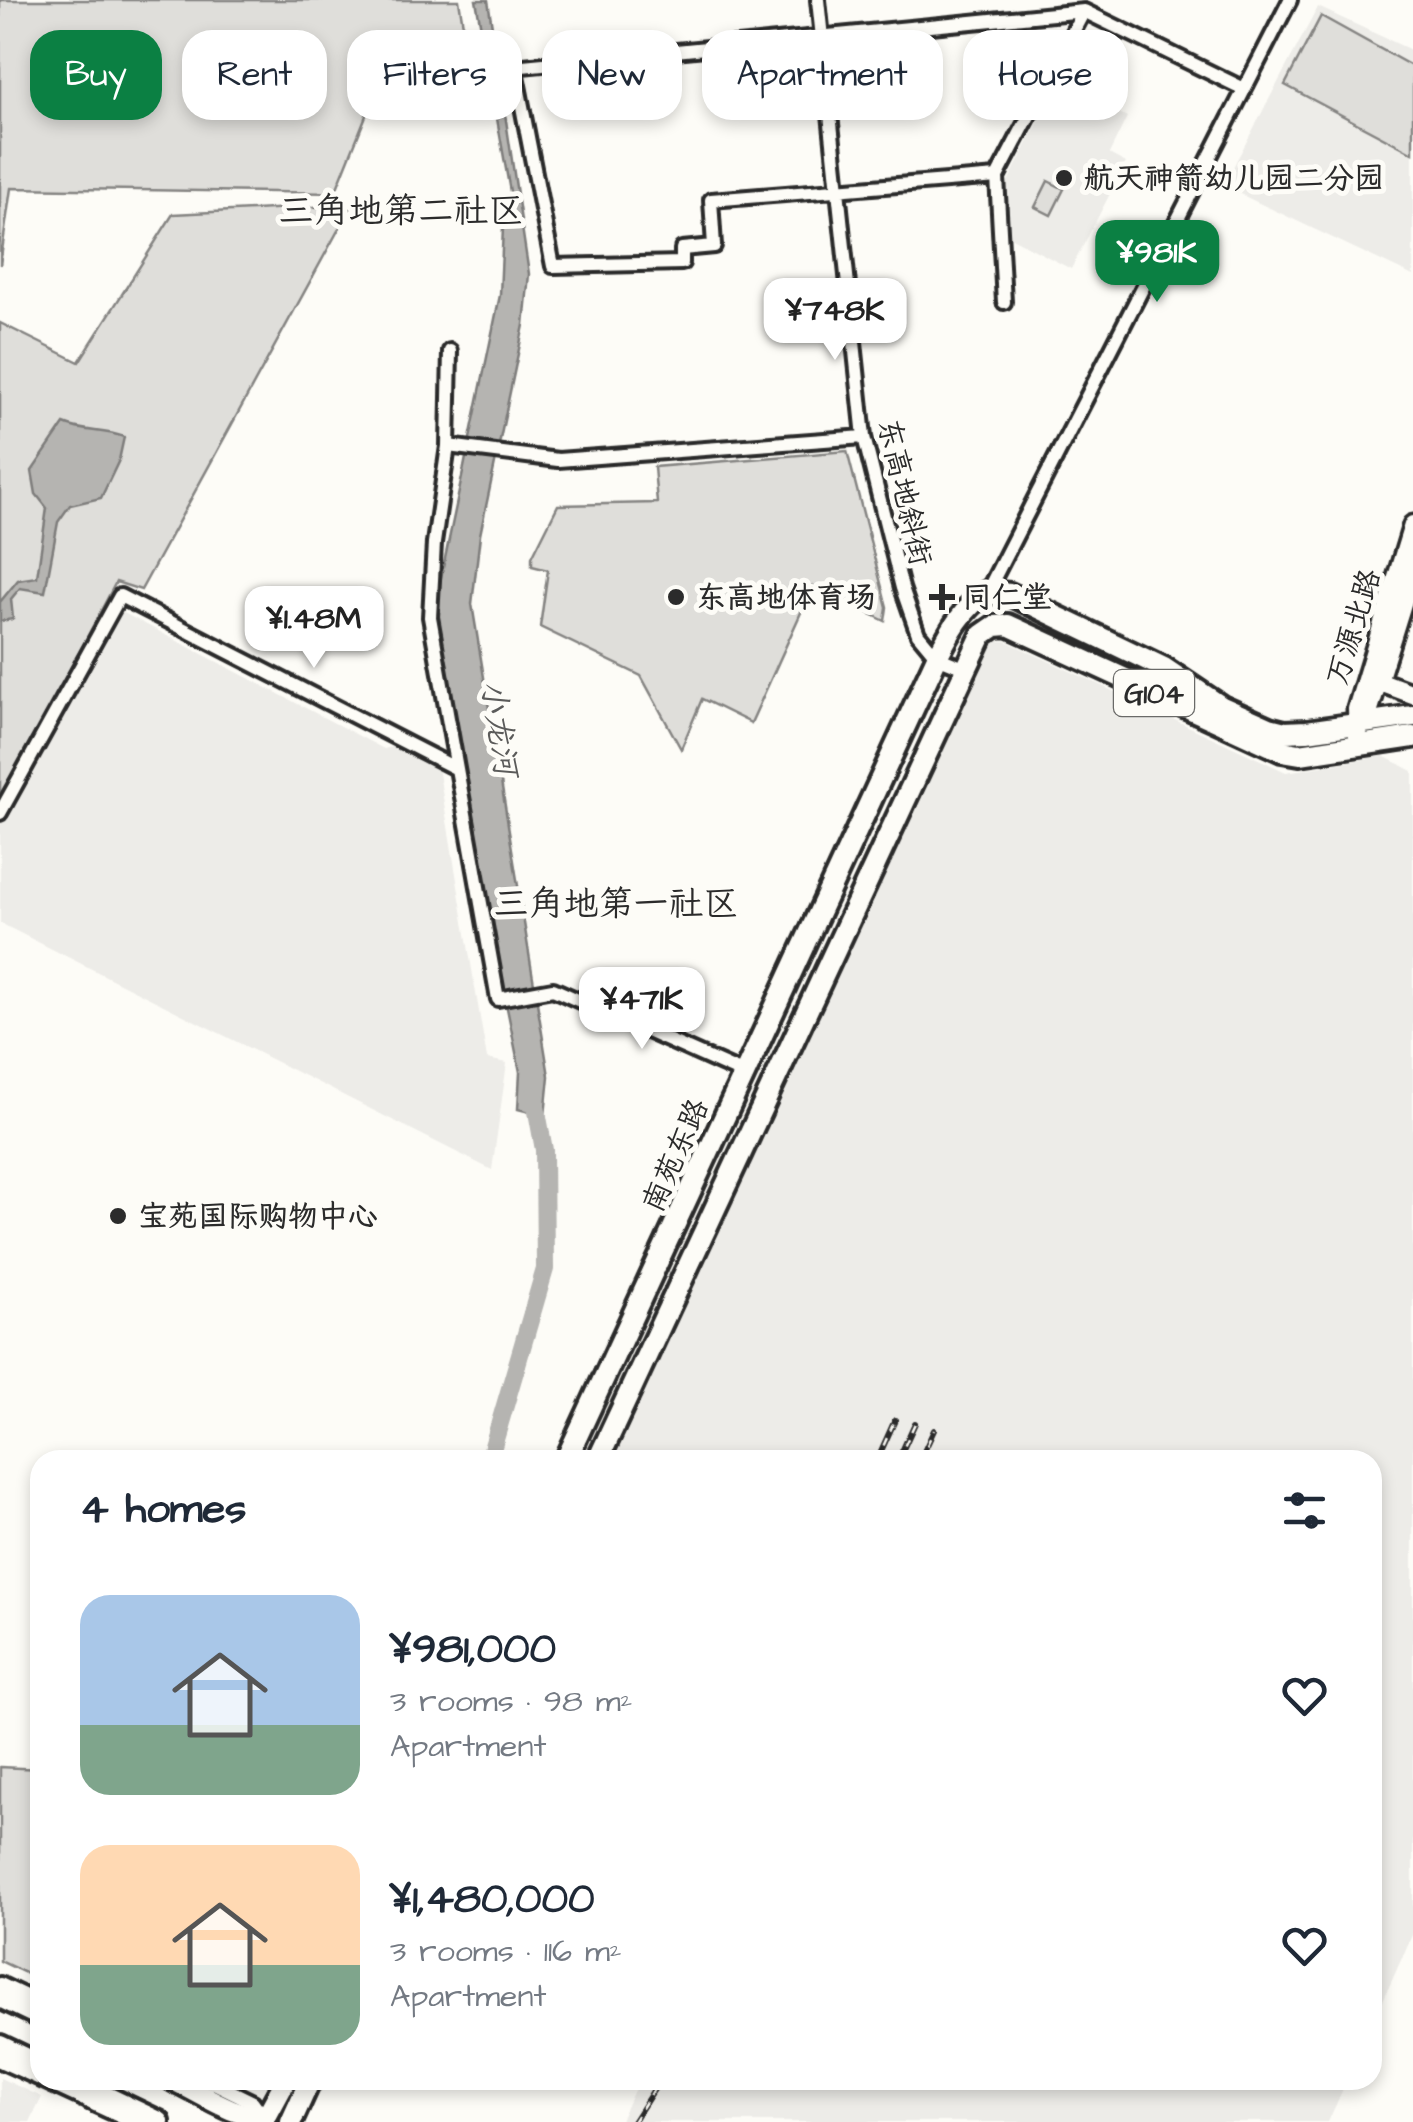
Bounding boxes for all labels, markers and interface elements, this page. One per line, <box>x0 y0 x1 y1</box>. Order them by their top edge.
chip: Buy <box>30 30 162 120</box>
chip: Rent <box>182 30 327 120</box>
chip: Filters <box>347 30 522 120</box>
chip: New <box>542 30 682 120</box>
chip: Apartment <box>702 30 943 120</box>
chip: House <box>963 30 1128 120</box>
place label: 航天神箭幼儿园二分园 <box>1084 158 1384 200</box>
marker: 航天神箭幼儿园二分园 <box>1053 167 1075 189</box>
district label: 三角地第二社区 <box>278 187 524 236</box>
pin: ¥981K <box>1087 220 1227 305</box>
text: ¥981K <box>1117 230 1197 275</box>
pin: ¥748K <box>765 278 905 363</box>
text: ¥748K <box>786 288 884 333</box>
street label: 东高地斜街 <box>867 414 941 570</box>
street label: 万源北路 <box>1316 564 1392 691</box>
place label: 东高地体育场 <box>696 577 876 619</box>
place label: 同仁堂 <box>962 577 1052 619</box>
pin: ¥1.48M <box>233 586 395 671</box>
marker: 东高地体育场 <box>665 586 687 608</box>
marker: 同仁堂 <box>931 586 953 608</box>
text: ¥1.48M <box>267 596 361 641</box>
road number: G104 <box>1114 670 1194 716</box>
water label: 小龙河 <box>469 677 529 784</box>
district label: 三角地第一社区 <box>493 880 739 929</box>
pin: ¥471K <box>572 967 712 1052</box>
text: ¥471K <box>601 977 683 1022</box>
street label: 南苑东路 <box>632 1092 720 1219</box>
place label: 宝苑国际购物中心 <box>138 1196 378 1238</box>
marker: 宝苑国际购物中心 <box>107 1205 129 1227</box>
text: 4 homes <box>80 1481 246 1539</box>
icon: filters <box>1277 1483 1332 1538</box>
text: ¥981,000 <box>390 1621 556 1679</box>
icon: home <box>160 1635 280 1755</box>
icon: heart <box>1277 1668 1332 1723</box>
text: 3 rooms · 98 m² <box>390 1679 633 1724</box>
text: Apartment <box>390 1724 546 1769</box>
text: ¥1,480,000 <box>390 1871 595 1929</box>
icon: home <box>160 1885 280 2005</box>
icon: heart <box>1277 1918 1332 1973</box>
text: 3 rooms · 116 m² <box>390 1929 622 1974</box>
text: Apartment <box>390 1974 546 2019</box>

